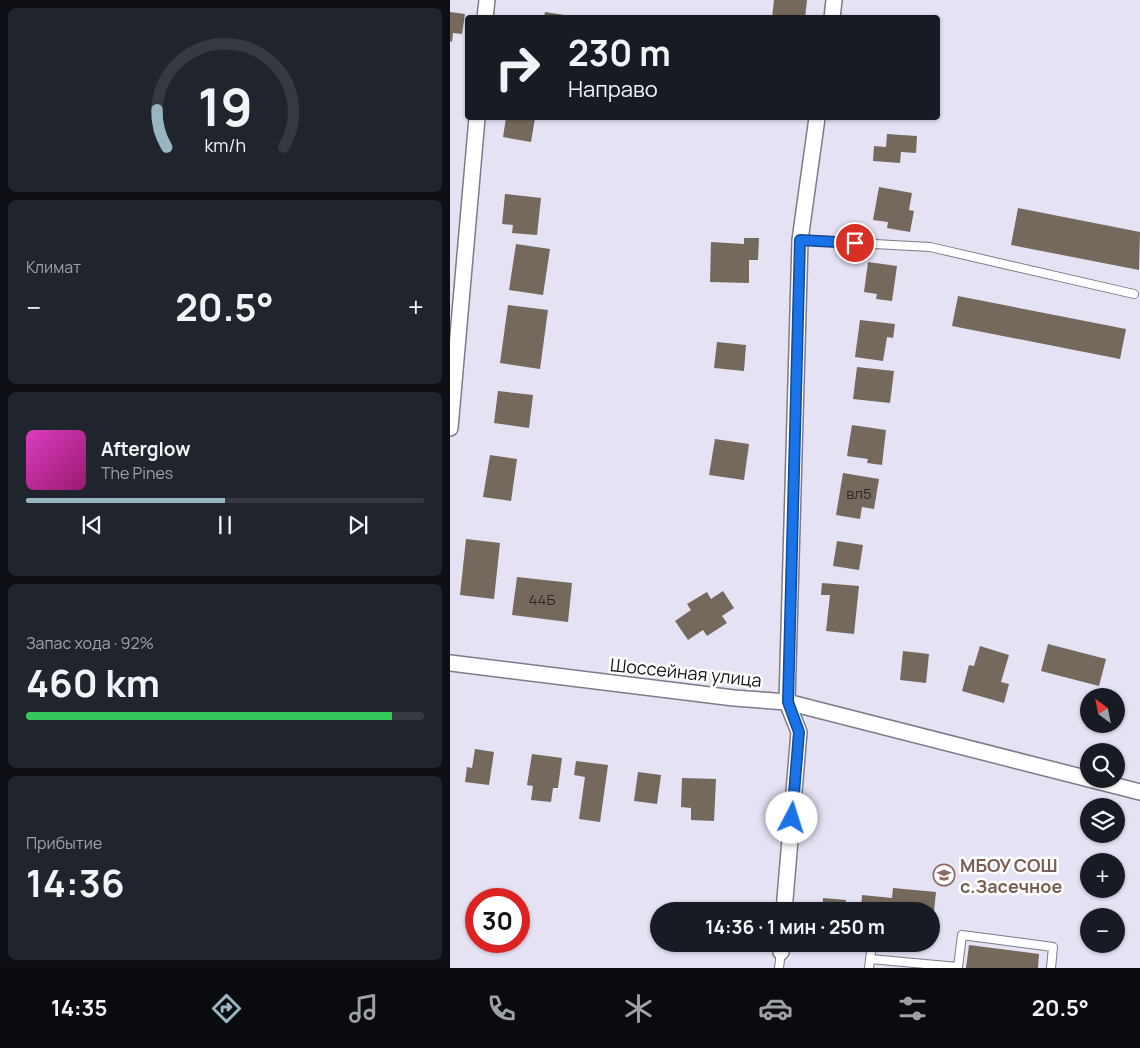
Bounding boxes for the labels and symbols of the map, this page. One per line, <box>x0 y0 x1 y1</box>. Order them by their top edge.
pin <box>834 222 876 264</box>
house number: вл5 <box>846 483 872 504</box>
house number: 44Б <box>529 589 555 610</box>
street label: Шоссейная улица <box>609 652 763 692</box>
north arrow <box>1080 688 1125 732</box>
position arrow <box>765 791 817 843</box>
place label: МБОУ СОШ с.Засечное <box>960 853 1062 898</box>
school or university icon: МБОУ СОШ с.Засечное <box>932 863 956 887</box>
speed limit sign: 30 <box>465 888 530 953</box>

